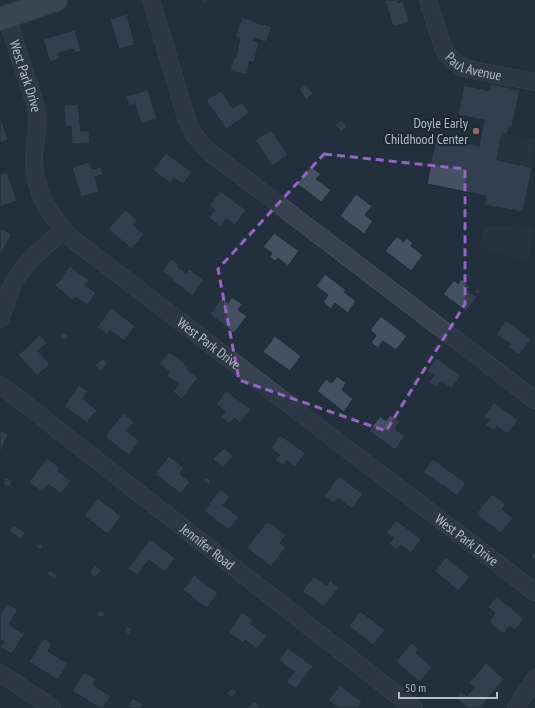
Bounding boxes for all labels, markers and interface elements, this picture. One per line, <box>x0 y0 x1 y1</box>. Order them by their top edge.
street label: West Park Drive <box>6 38 45 114</box>
street label: Paul Avenue <box>441 48 503 84</box>
place label: Doyle Early Childhood Center <box>384 114 469 148</box>
marker: Doyle Early Childhood Center <box>471 126 481 136</box>
street label: West Park Drive <box>174 313 245 374</box>
street label: West Park Drive <box>431 510 502 570</box>
street label: Jennifer Road <box>176 519 238 574</box>
scale bar <box>399 674 497 700</box>
text: 50 m <box>405 680 426 695</box>

